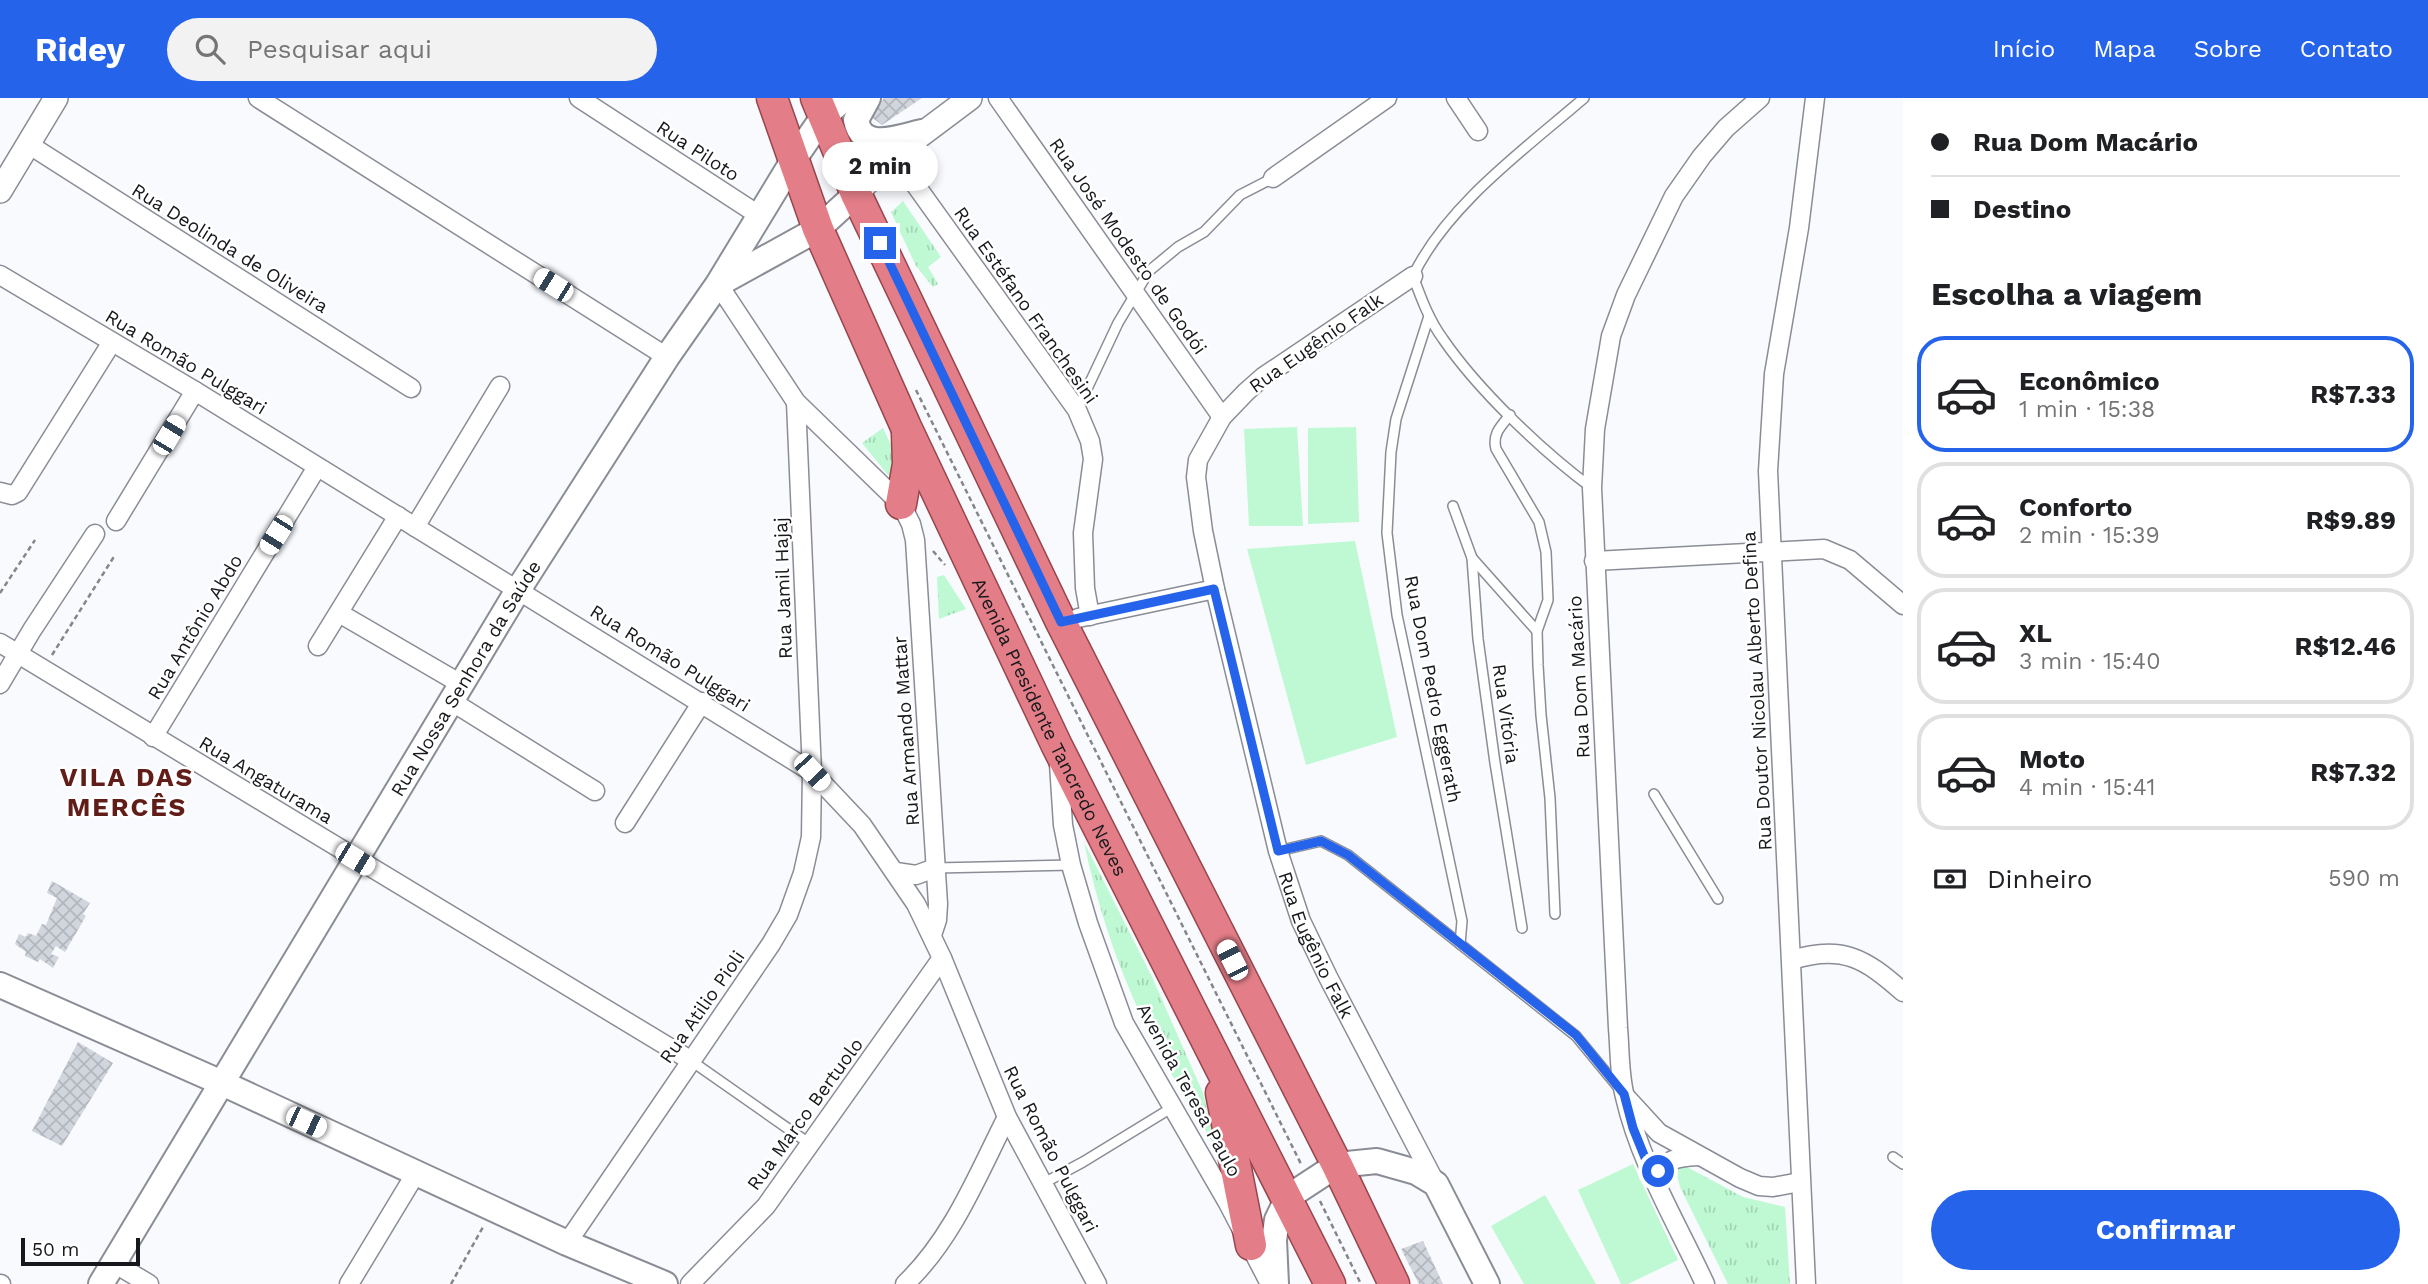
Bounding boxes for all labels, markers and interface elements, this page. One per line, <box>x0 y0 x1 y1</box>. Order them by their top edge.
search box <box>167 18 657 81</box>
text: Ridey <box>35 30 125 69</box>
icon: search <box>191 30 229 68</box>
text: Pesquisar aqui <box>247 34 432 64</box>
text: Início <box>1993 35 2055 63</box>
text: Mapa <box>2093 35 2156 63</box>
text: Sobre <box>2194 35 2262 63</box>
text: Contato <box>2300 35 2393 63</box>
street label: Rua Piloto <box>652 116 744 186</box>
text: Rua Dom Macário <box>1973 127 2198 157</box>
street label: Rua José Modesto de Godói <box>1044 133 1212 359</box>
callout: 2 min <box>822 142 938 190</box>
text: 2 min <box>849 153 911 180</box>
street label: Rua Deolinda de Oliveira <box>128 178 333 318</box>
text: Destino <box>1973 194 2071 224</box>
street label: Rua Estéfano Franchesini <box>949 202 1103 408</box>
route end <box>864 227 896 259</box>
car <box>530 265 577 305</box>
text: Escolha a viagem <box>1931 275 2202 313</box>
street label: Rua Eugênio Falk <box>1245 288 1388 398</box>
street label: Rua Romão Pulggari <box>101 305 271 419</box>
icon: car <box>1935 363 1998 426</box>
text: Econômico <box>2019 366 2160 396</box>
text: R$7.33 <box>2310 379 2396 409</box>
text: 1 min · 15:38 <box>2019 396 2155 423</box>
car <box>150 412 189 458</box>
icon: car <box>1935 489 1998 552</box>
text: Conforto <box>2019 492 2132 522</box>
text: R$9.89 <box>2306 505 2396 535</box>
car <box>256 512 297 558</box>
street label: Rua Jamil Hajaj <box>769 517 797 659</box>
text: 2 min · 15:39 <box>2019 522 2160 549</box>
street label: Rua Doutor Nicolau Alberto Defina <box>1737 530 1777 851</box>
street label: Rua Antônio Abdo <box>143 550 247 704</box>
street label: Rua Nossa Senhora da Saúde <box>385 556 546 800</box>
street label: Rua Dom Pedro Eggerath <box>1400 573 1466 805</box>
street label: Avenida Presidente Tancredo Neves <box>967 574 1132 880</box>
street label: Rua Dom Macário <box>1563 595 1595 759</box>
street label: Rua Romão Pulggari <box>586 599 754 717</box>
icon: car <box>1935 615 1998 678</box>
text: XL <box>2019 618 2052 648</box>
text: R$12.46 <box>2294 631 2396 661</box>
street label: Rua Armando Mattar <box>888 635 924 827</box>
text: 3 min · 15:40 <box>2019 648 2160 675</box>
street label: Rua Vitória <box>1488 663 1524 766</box>
street label: Rua Angaturama <box>195 731 337 829</box>
icon: car <box>1935 741 1998 804</box>
text: Moto <box>2019 744 2085 774</box>
car <box>790 749 835 795</box>
text: R$7.32 <box>2310 757 2396 787</box>
district label: VILA DAS MERCÊS <box>60 762 194 822</box>
text: 4 min · 15:41 <box>2019 774 2155 801</box>
car <box>332 839 379 879</box>
icon: cash <box>1931 860 1969 898</box>
text: Dinheiro <box>1987 864 2092 894</box>
text: 590 m <box>2328 865 2400 892</box>
street label: Rua Eugênio Falk <box>1274 868 1359 1022</box>
car <box>1214 937 1251 983</box>
street label: Rua Atilio Pioli <box>655 946 749 1068</box>
street label: Avenida Teresa Paulo <box>1132 999 1246 1181</box>
street label: Rua Marco Bertuolo <box>742 1033 868 1195</box>
street label: Rua Romão Pulggari <box>999 1062 1103 1236</box>
car <box>283 1104 330 1140</box>
route start <box>1642 1155 1674 1187</box>
button: Confirmar <box>1931 1190 2400 1270</box>
scale bar <box>21 1235 140 1267</box>
text: 50 m <box>32 1238 79 1261</box>

